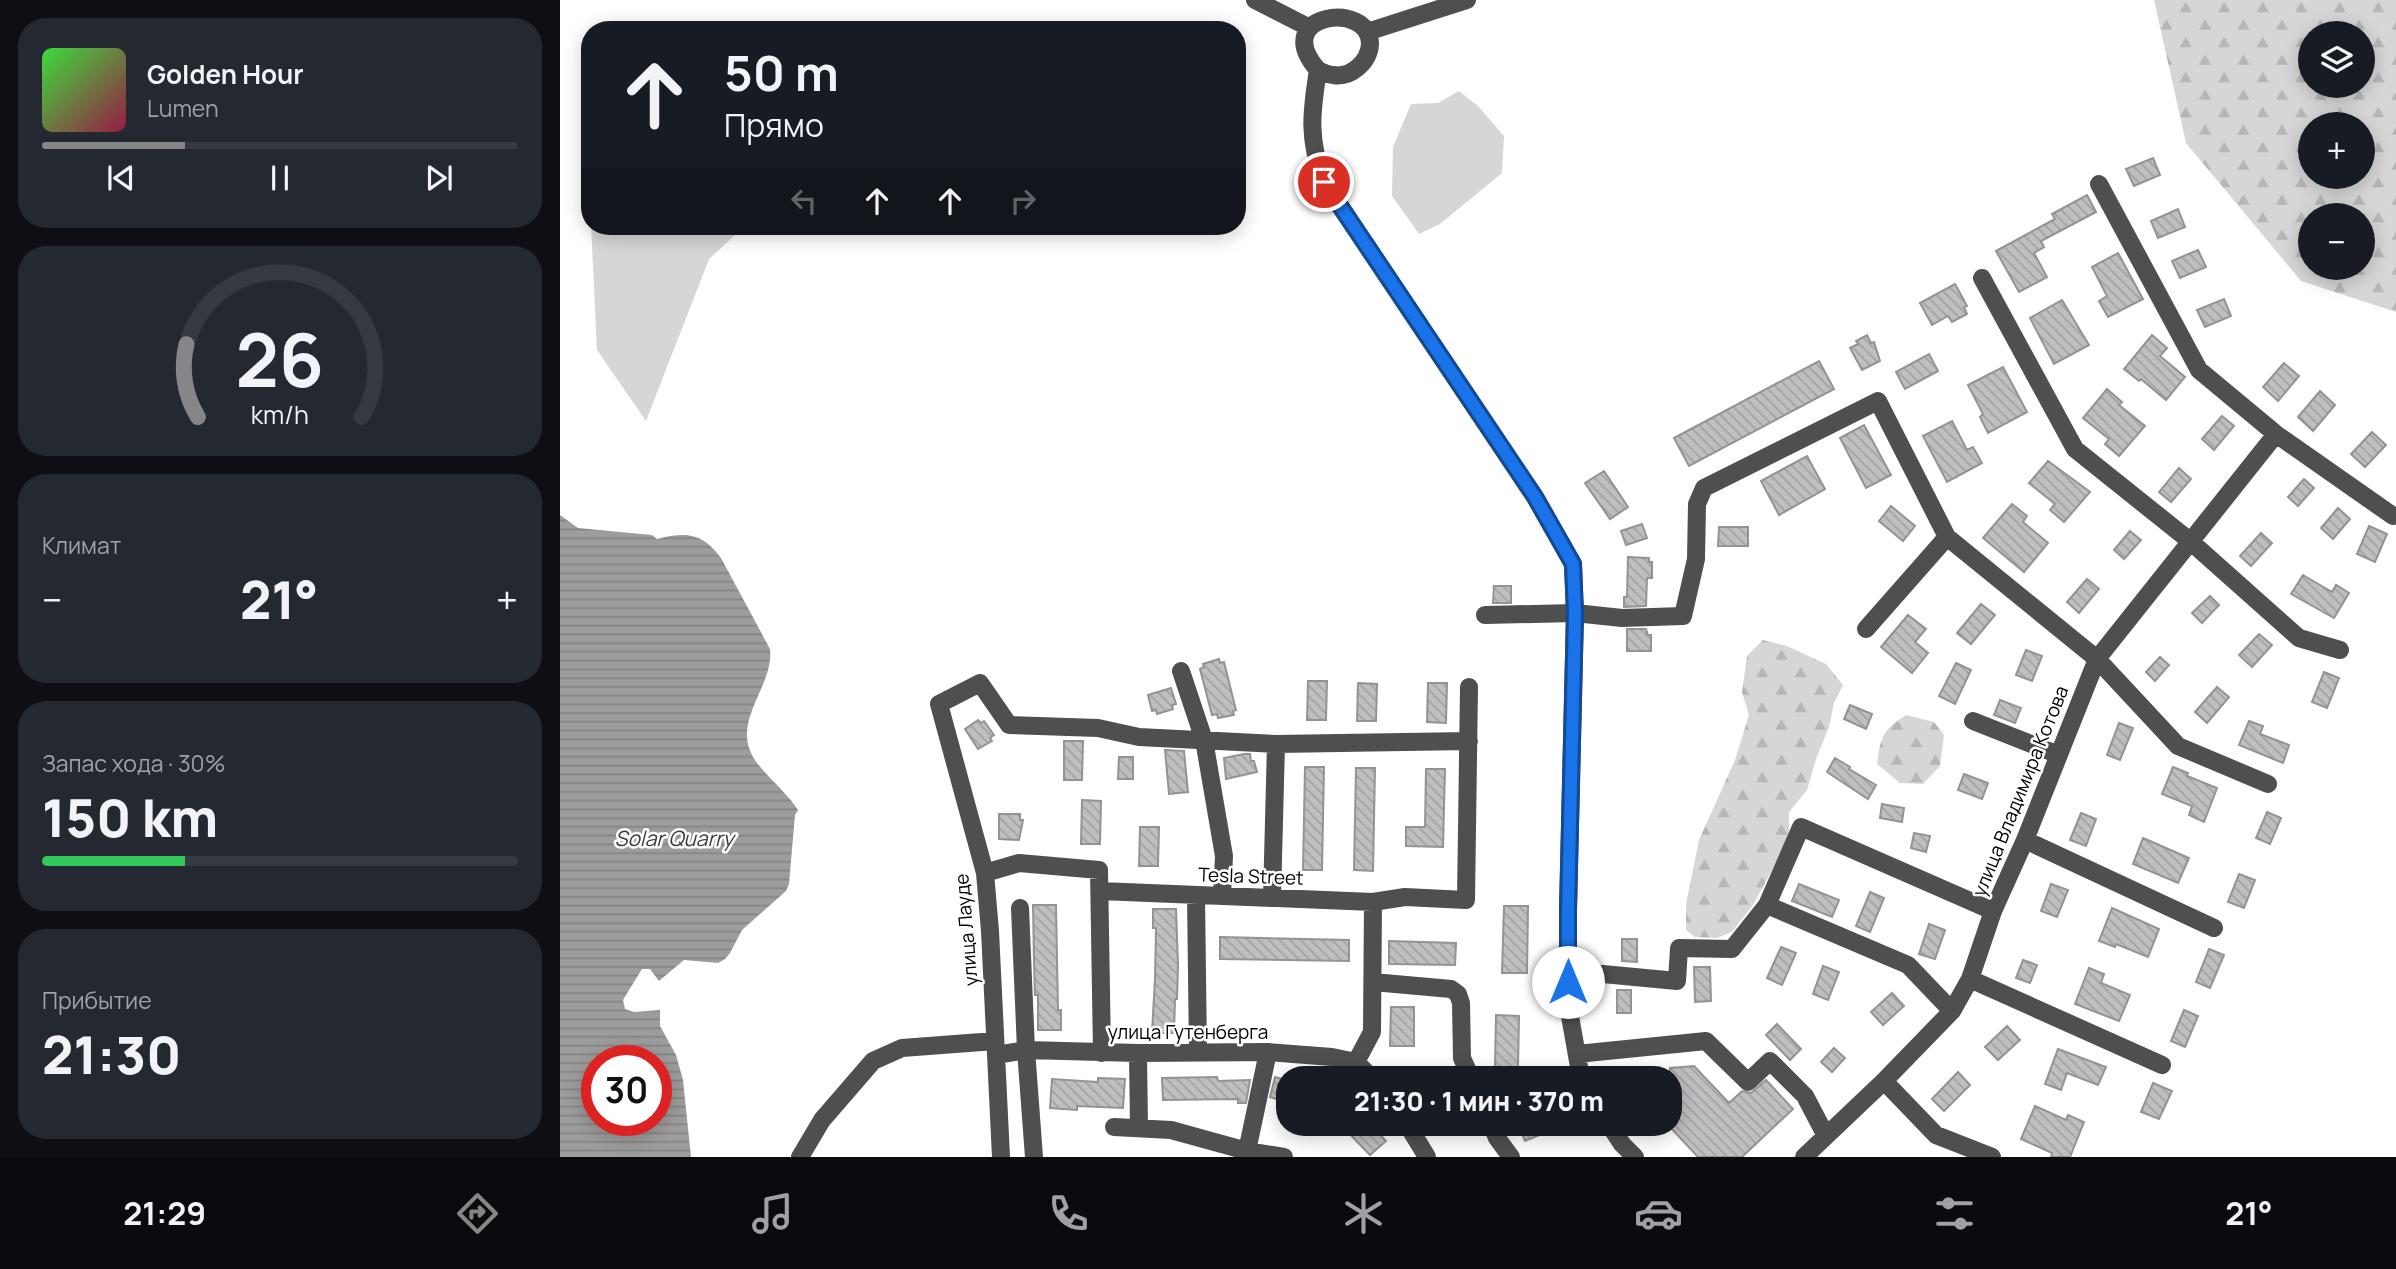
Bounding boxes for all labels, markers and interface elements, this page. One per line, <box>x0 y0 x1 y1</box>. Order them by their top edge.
map controls <box>2298 21 2375 280</box>
button: layers <box>2298 21 2375 98</box>
text: 50 m <box>724 39 839 106</box>
icon: ahead <box>609 49 700 140</box>
text: Golden Hour <box>147 56 304 92</box>
text: Lumen <box>147 92 219 124</box>
text: Прямо <box>724 103 824 147</box>
button: + <box>2298 112 2375 189</box>
pin <box>1294 152 1354 212</box>
icon: previous <box>102 159 140 197</box>
icon: pause <box>261 159 299 197</box>
icon: next <box>420 159 458 197</box>
icon: arrive <box>1305 163 1343 201</box>
icon: left <box>785 182 823 220</box>
icon: ahead <box>858 182 896 220</box>
icon: ahead <box>931 182 969 220</box>
icon: right <box>1004 182 1042 220</box>
button: − <box>2298 203 2375 280</box>
text: 26 <box>236 309 324 409</box>
text: km/h <box>251 396 309 431</box>
text: Климат <box>42 529 121 561</box>
text: 21° <box>240 564 319 635</box>
text: − <box>42 573 63 625</box>
text: + <box>496 573 518 625</box>
street label: улица Владимира Котова <box>1966 682 2074 900</box>
text: Запас хода · 30% <box>42 747 225 779</box>
text: 150 km <box>42 782 218 853</box>
water label: Solar Quarry <box>614 824 736 852</box>
street label: Tesla Street <box>1198 861 1304 891</box>
street label: улица Лауде <box>948 873 984 987</box>
position arrow <box>1531 945 1605 1019</box>
text: Прибытие <box>42 984 152 1016</box>
text: 21:30 <box>42 1019 181 1090</box>
street label: улица Гутенберга <box>1108 1019 1268 1045</box>
speed limit sign: 30 <box>581 1045 672 1136</box>
text: 21:30 · 1 мин · 370 m <box>1354 1083 1604 1119</box>
icon: directions <box>453 1189 502 1238</box>
icon: music <box>748 1189 797 1238</box>
icon: phone <box>1044 1189 1093 1238</box>
icon: climate <box>1339 1189 1388 1238</box>
icon: car <box>1634 1189 1683 1238</box>
icon: filters <box>1930 1189 1979 1238</box>
text: 21:29 <box>123 1191 206 1235</box>
text: 21° <box>2225 1191 2273 1235</box>

